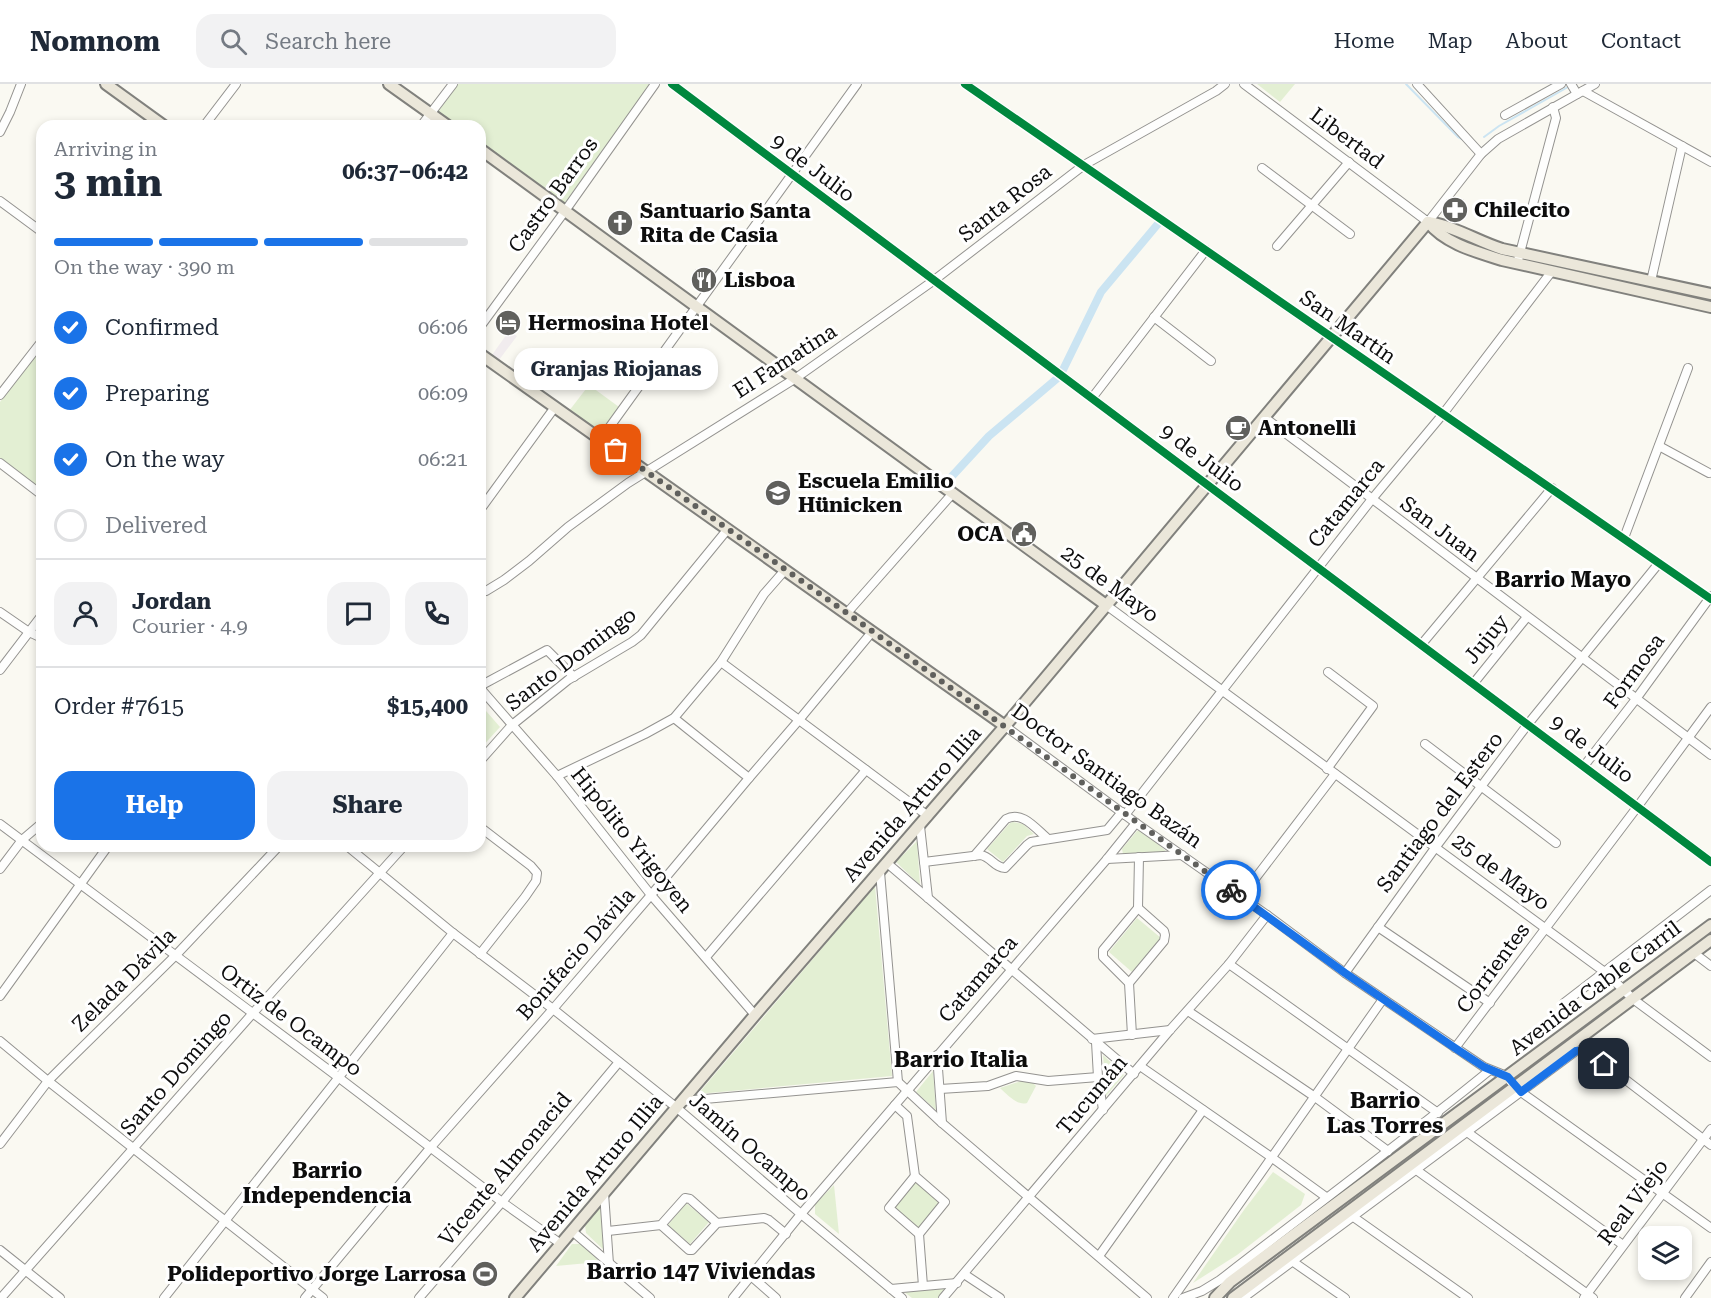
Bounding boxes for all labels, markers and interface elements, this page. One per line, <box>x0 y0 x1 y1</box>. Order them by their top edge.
search box <box>196 14 616 68</box>
text: Nomnom <box>30 25 160 58</box>
icon: search <box>217 25 250 58</box>
text: Search here <box>265 29 391 54</box>
text: Home <box>1334 29 1395 53</box>
text: Map <box>1428 29 1473 53</box>
text: About <box>1506 29 1568 53</box>
text: Contact <box>1601 29 1681 53</box>
street label: Libertad <box>1305 103 1389 174</box>
street label: 9 de Julio <box>767 129 859 207</box>
street label: Castro Barros <box>503 133 603 257</box>
text: Arriving in <box>54 137 157 161</box>
text: 06:37–06:42 <box>342 159 468 184</box>
street label: Santa Rosa <box>954 159 1057 247</box>
text: 3 min <box>54 160 162 206</box>
pharmacy icon: Chilecito <box>1440 195 1470 225</box>
place label: Chilecito <box>1474 198 1570 222</box>
place label: Santuario Santa Rita de Casia <box>640 199 811 247</box>
church icon: Santuario Santa Rita de Casia <box>605 208 635 238</box>
text: On the way · 390 m <box>54 255 235 279</box>
restaurant icon: Lisboa <box>689 265 719 295</box>
place label: Lisboa <box>724 268 796 292</box>
street label: San Martín <box>1295 285 1401 369</box>
hotel icon: Hermosina Hotel <box>493 308 523 338</box>
icon: check <box>54 311 87 344</box>
place label: Hermosina Hotel <box>528 311 709 335</box>
text: Confirmed <box>105 315 219 340</box>
text: 06:06 <box>418 315 468 339</box>
street label: El Famatina <box>729 318 842 403</box>
callout: Granjas Riojanas <box>514 348 718 390</box>
text: Granjas Riojanas <box>530 357 702 381</box>
icon: check <box>54 377 87 410</box>
text: Preparing <box>105 381 209 406</box>
text: 06:09 <box>418 381 468 405</box>
cafe icon: Antonelli <box>1223 413 1253 443</box>
place label: Antonelli <box>1258 416 1356 440</box>
street label: 9 de Julio <box>1156 419 1248 497</box>
pin <box>590 424 641 475</box>
icon: bag <box>599 433 632 466</box>
icon: check <box>54 443 87 476</box>
text: On the way <box>105 447 225 472</box>
text: 06:21 <box>418 447 468 471</box>
street label: Catamarca <box>1303 453 1390 552</box>
place label: Escuela Emilio Hünicken <box>798 469 954 517</box>
school or university icon: Escuela Emilio Hünicken <box>763 478 793 508</box>
street label: San Juan <box>1396 491 1485 567</box>
text: Delivered <box>105 513 207 538</box>
public building icon: OCA <box>1009 519 1039 549</box>
place label: OCA <box>957 522 1004 546</box>
street label: 25 de Mayo <box>1057 541 1163 627</box>
district label: Barrio Mayo <box>1495 567 1631 592</box>
button: person <box>54 582 117 645</box>
button: chat <box>327 582 390 645</box>
button: phone <box>405 582 468 645</box>
text: Jordan <box>132 589 211 614</box>
street label: Santo Domingo <box>501 602 641 716</box>
street label: Jujuy <box>1459 609 1513 668</box>
text: Courier · 4.9 <box>132 614 248 638</box>
street label: Formosa <box>1599 628 1669 713</box>
text: Order #7615 <box>54 694 184 719</box>
text: $15,400 <box>387 694 468 719</box>
street label: Doctor Santiago Bazán <box>1007 699 1207 853</box>
street label: 9 de Julio <box>1546 710 1638 788</box>
street label: Avenida Arturo Illia <box>838 721 986 887</box>
street label: Santiago del Estero <box>1372 727 1508 897</box>
street label: Hipólito Yrigoyen <box>566 763 698 918</box>
button: Help <box>54 771 255 840</box>
button: Share <box>267 771 468 840</box>
street label: 25 de Mayo <box>1448 829 1554 915</box>
courier <box>1201 860 1261 920</box>
icon: bike <box>1215 874 1248 907</box>
street label: Bonifacio Dávila <box>512 883 640 1025</box>
street label: Avenida Cable Carril <box>1505 916 1686 1060</box>
street label: Corrientes <box>1451 918 1535 1018</box>
street label: Zelada Dávila <box>67 923 181 1037</box>
street label: Catamarca <box>934 930 1023 1027</box>
street label: Ortiz de Ocampo <box>215 959 367 1081</box>
street label: Santo Domingo <box>115 1006 237 1140</box>
pin <box>1578 1038 1629 1089</box>
district label: Barrio Italia <box>894 1047 1028 1072</box>
icon: home <box>1587 1047 1620 1080</box>
street label: Tucumán <box>1052 1050 1132 1139</box>
street label: Vicente Almonacid <box>434 1087 576 1251</box>
street label: Jamín Ocampo <box>684 1088 816 1206</box>
district label: Barrio Las Torres <box>1327 1088 1443 1138</box>
street label: Avenida Arturo Illia <box>522 1089 668 1256</box>
street label: Real Viejo <box>1593 1154 1673 1250</box>
district label: Barrio Independencia <box>243 1158 411 1208</box>
map controls <box>1638 1226 1692 1280</box>
button: layers <box>1638 1226 1692 1280</box>
sports icon: Polideportivo Jorge Larrosa <box>470 1259 500 1289</box>
district label: Barrio 147 Viviendas <box>587 1259 815 1284</box>
place label: Polideportivo Jorge Larrosa <box>167 1262 467 1286</box>

